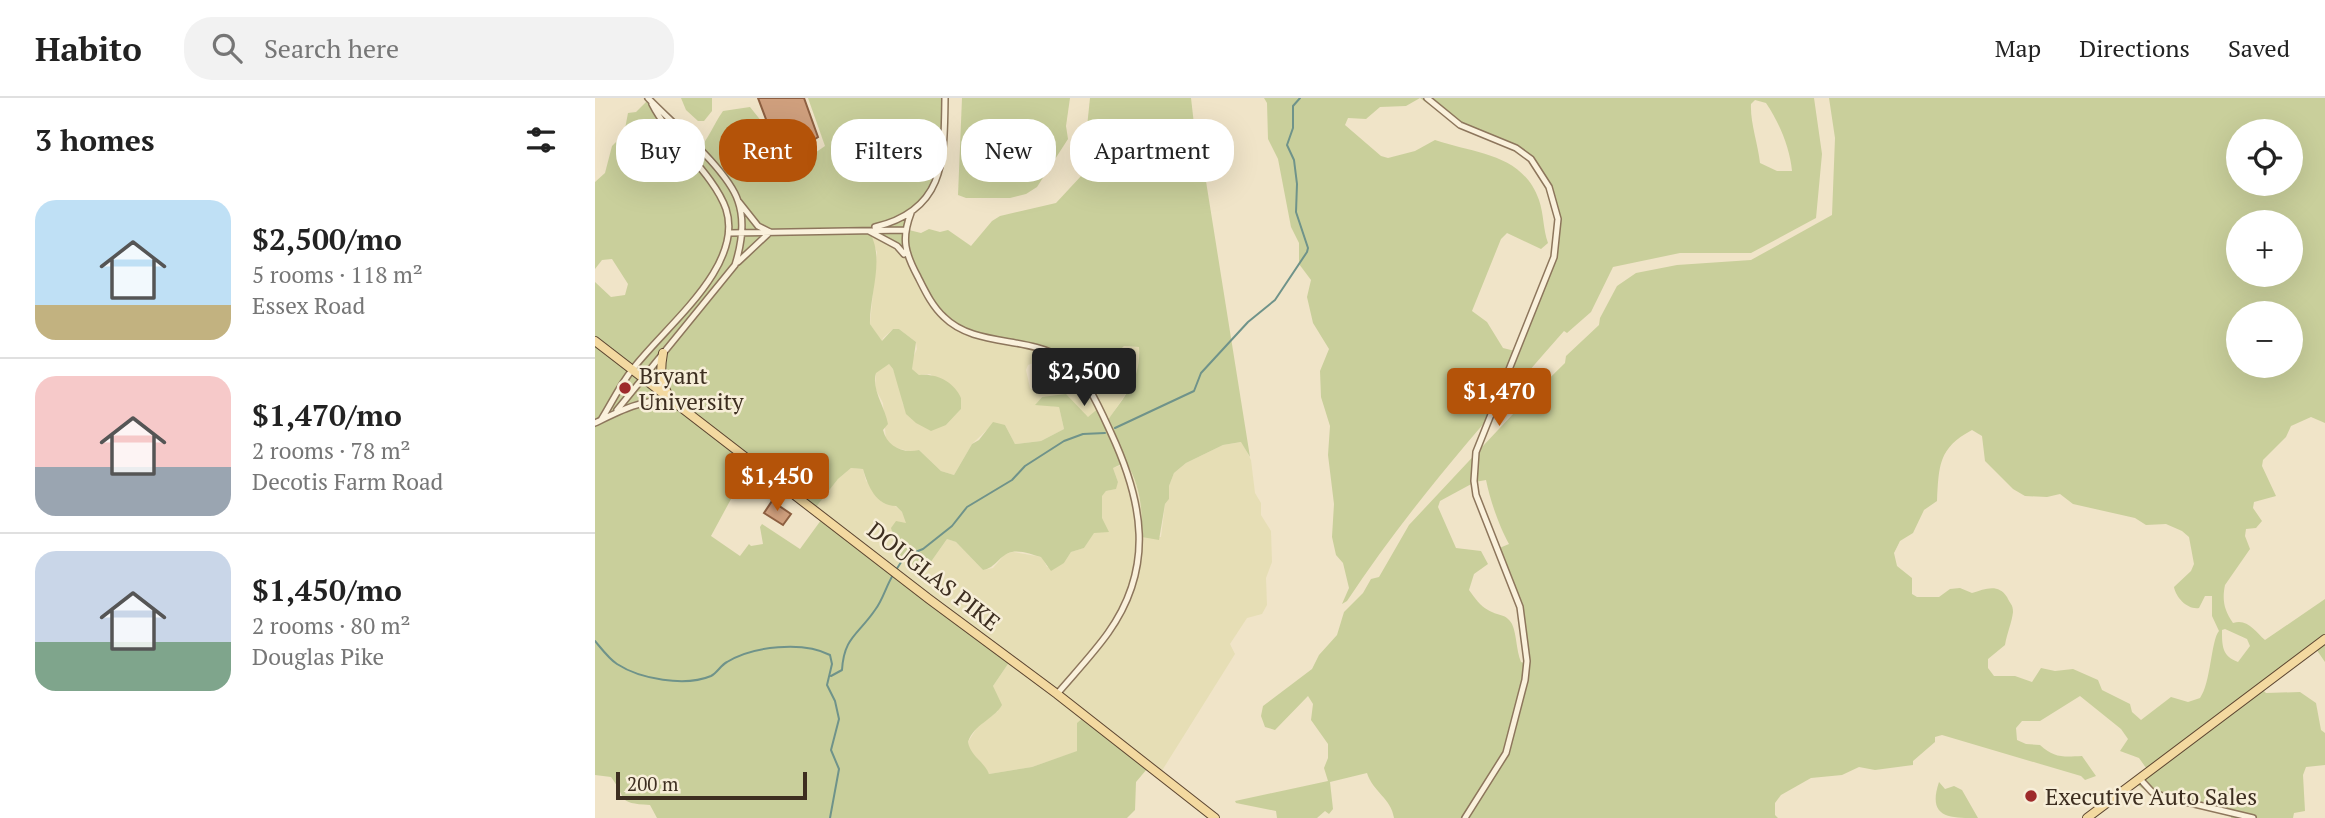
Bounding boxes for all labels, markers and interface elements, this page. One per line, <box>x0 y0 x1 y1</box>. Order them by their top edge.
search box <box>184 17 674 80</box>
text: Habito <box>35 27 142 70</box>
icon: search <box>208 29 246 67</box>
text: Search here <box>264 31 399 65</box>
text: Map <box>1995 32 2041 64</box>
text: Directions <box>2079 32 2190 64</box>
text: Saved <box>2228 32 2290 64</box>
chip: Buy <box>616 119 705 182</box>
chip: Rent <box>719 119 817 182</box>
chip: Filters <box>831 119 947 182</box>
chip: New <box>961 119 1056 182</box>
chip: Apartment <box>1070 119 1234 182</box>
map controls <box>2226 119 2303 378</box>
button: locate <box>2226 119 2303 196</box>
text: 3 homes <box>35 120 154 160</box>
icon: filters <box>522 121 560 159</box>
button: + <box>2226 210 2303 287</box>
text: $2,500/mo <box>252 219 402 259</box>
icon: home <box>91 228 175 312</box>
text: 5 rooms · 118 m² <box>252 259 423 290</box>
text: Essex Road <box>252 290 365 321</box>
button: − <box>2226 301 2303 378</box>
pin: $2,500 <box>1027 348 1141 408</box>
text: $2,500 <box>1048 355 1120 386</box>
place label: Bryant University <box>639 360 744 417</box>
pin: $1,470 <box>1442 368 1556 428</box>
text: $1,470 <box>1463 375 1535 406</box>
marker: Bryant University <box>617 380 633 396</box>
text: $1,470/mo <box>252 395 402 435</box>
icon: home <box>91 404 175 488</box>
text: 2 rooms · 78 m² <box>252 435 411 466</box>
pin: $1,450 <box>720 454 834 513</box>
text: $1,450 <box>741 460 813 491</box>
text: Decotis Farm Road <box>252 466 443 497</box>
street label: DOUGLAS PIKE <box>861 514 1007 638</box>
text: $1,450/mo <box>252 570 402 610</box>
icon: home <box>91 579 175 663</box>
text: 2 rooms · 80 m² <box>252 610 411 641</box>
text: Douglas Pike <box>252 641 384 672</box>
scale bar <box>616 769 807 801</box>
text: 200 m <box>627 771 678 796</box>
place label: Executive Auto Sales <box>2045 781 2257 812</box>
marker: Executive Auto Sales <box>2023 788 2039 804</box>

